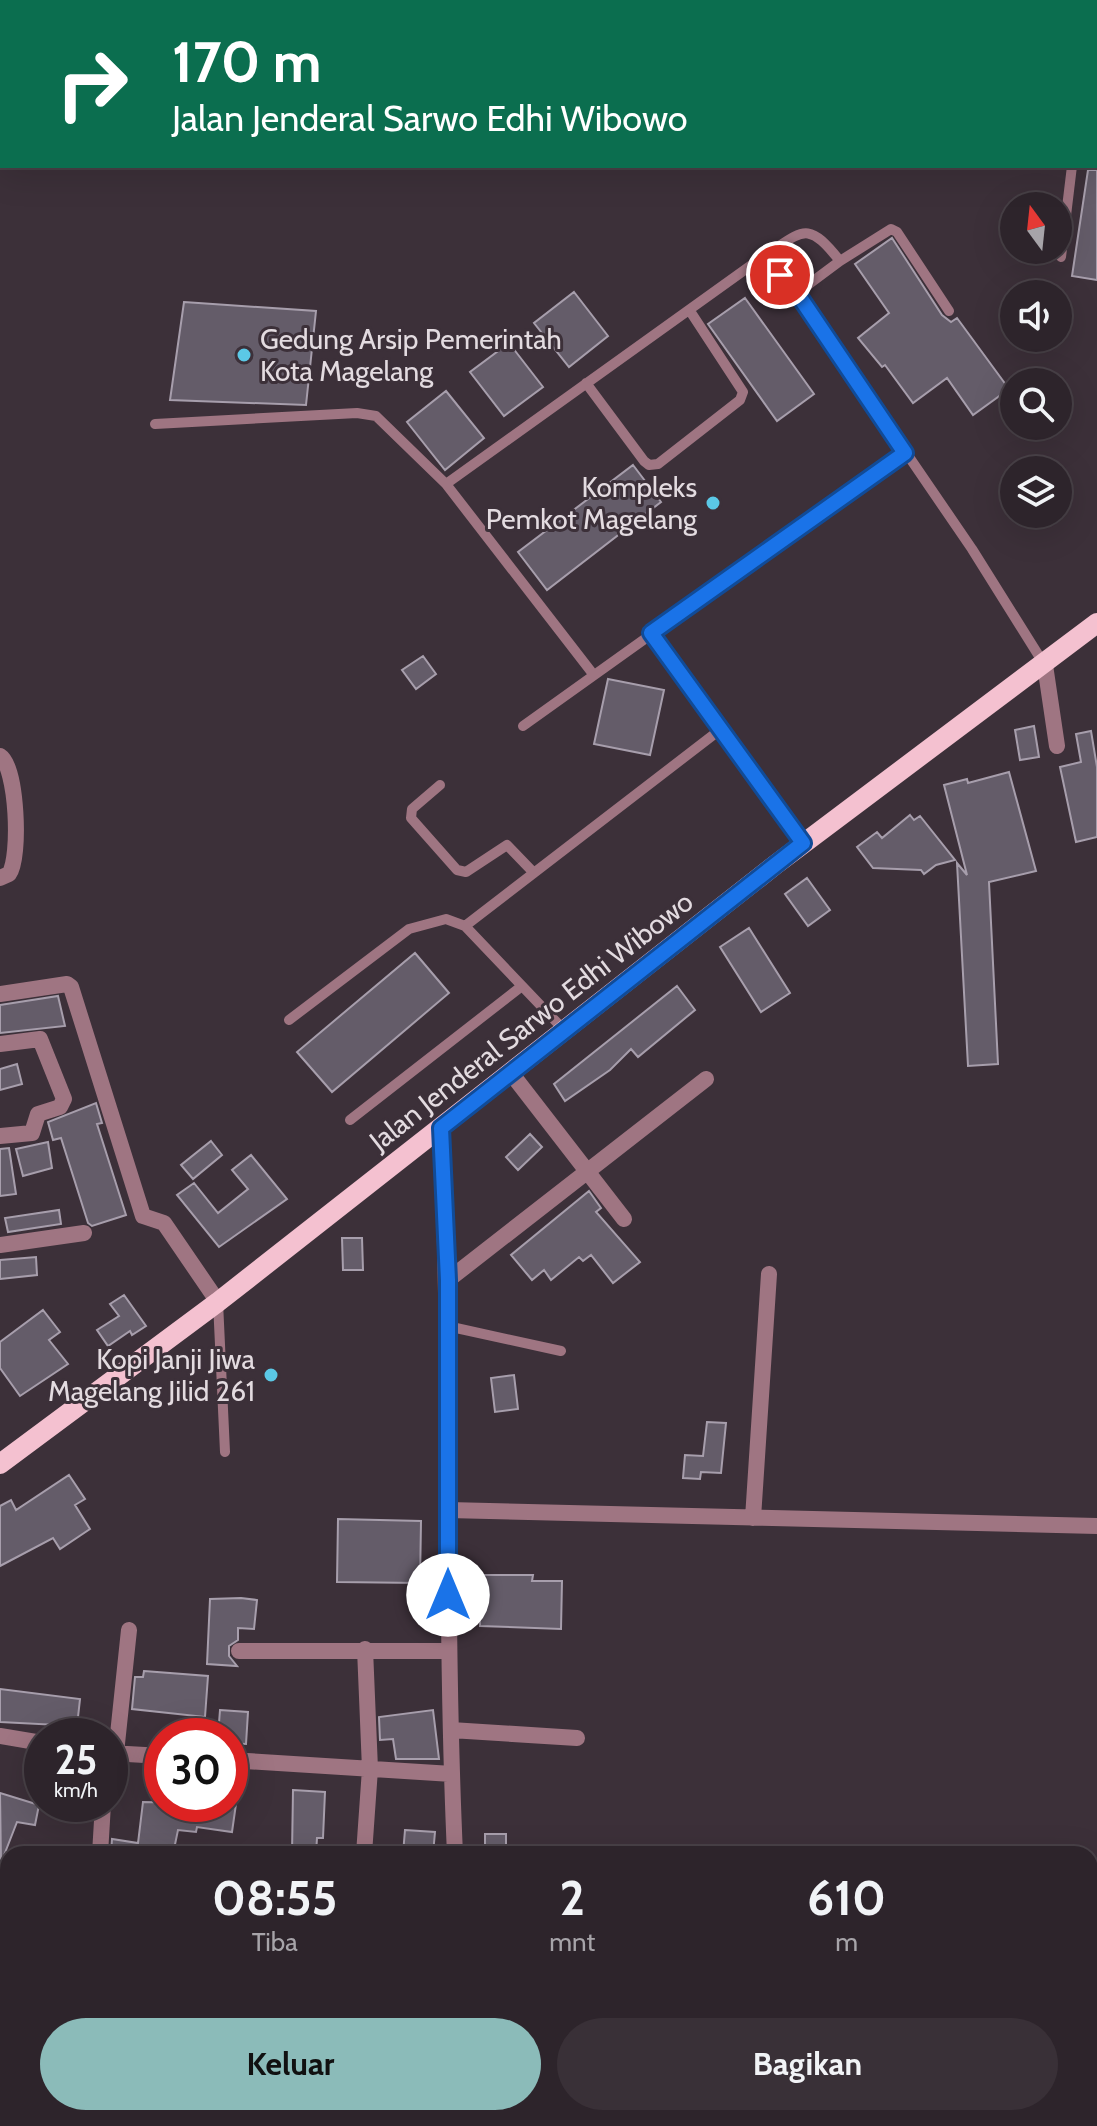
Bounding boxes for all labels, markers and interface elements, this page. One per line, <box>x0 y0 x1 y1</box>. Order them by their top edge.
text: 170 m <box>172 28 322 96</box>
icon: right <box>40 32 144 136</box>
text: Jalan Jenderal Sarwo Edhi Wibowo <box>172 96 688 140</box>
north arrow <box>1000 192 1072 264</box>
map controls <box>1000 192 1072 528</box>
pin <box>746 241 814 309</box>
icon: arrive <box>758 253 802 297</box>
button: sound <box>1000 280 1072 352</box>
place label: Gedung Arsip Pemerintah Kota Magelang <box>260 322 562 388</box>
marker: Gedung Arsip Pemerintah Kota Magelang <box>235 346 253 364</box>
button: search <box>1000 368 1072 440</box>
button: layers <box>1000 456 1072 528</box>
place label: Kompleks Pemkot Magelang <box>486 470 698 536</box>
marker: Kompleks Pemkot Magelang <box>704 494 722 512</box>
street label: Jalan Jenderal Sarwo Edhi Wibowo <box>362 884 699 1158</box>
place label: Kopi Janji Jiwa Magelang Jilid 261 <box>48 1342 256 1408</box>
marker: Kopi Janji Jiwa Magelang Jilid 261 <box>262 1366 280 1384</box>
position arrow <box>406 1553 490 1637</box>
speed limit sign: 30 <box>144 1718 248 1822</box>
text: 25 <box>55 1735 97 1784</box>
text: km/h <box>54 1778 98 1802</box>
text: 08:55 <box>212 1869 337 1927</box>
text: 2 <box>560 1869 585 1927</box>
text: 610 <box>807 1869 886 1927</box>
text: Tiba <box>252 1926 298 1958</box>
text: mnt <box>549 1926 595 1958</box>
text: m <box>835 1926 858 1958</box>
button: Keluar <box>40 2018 541 2110</box>
button: Bagikan <box>557 2018 1058 2110</box>

